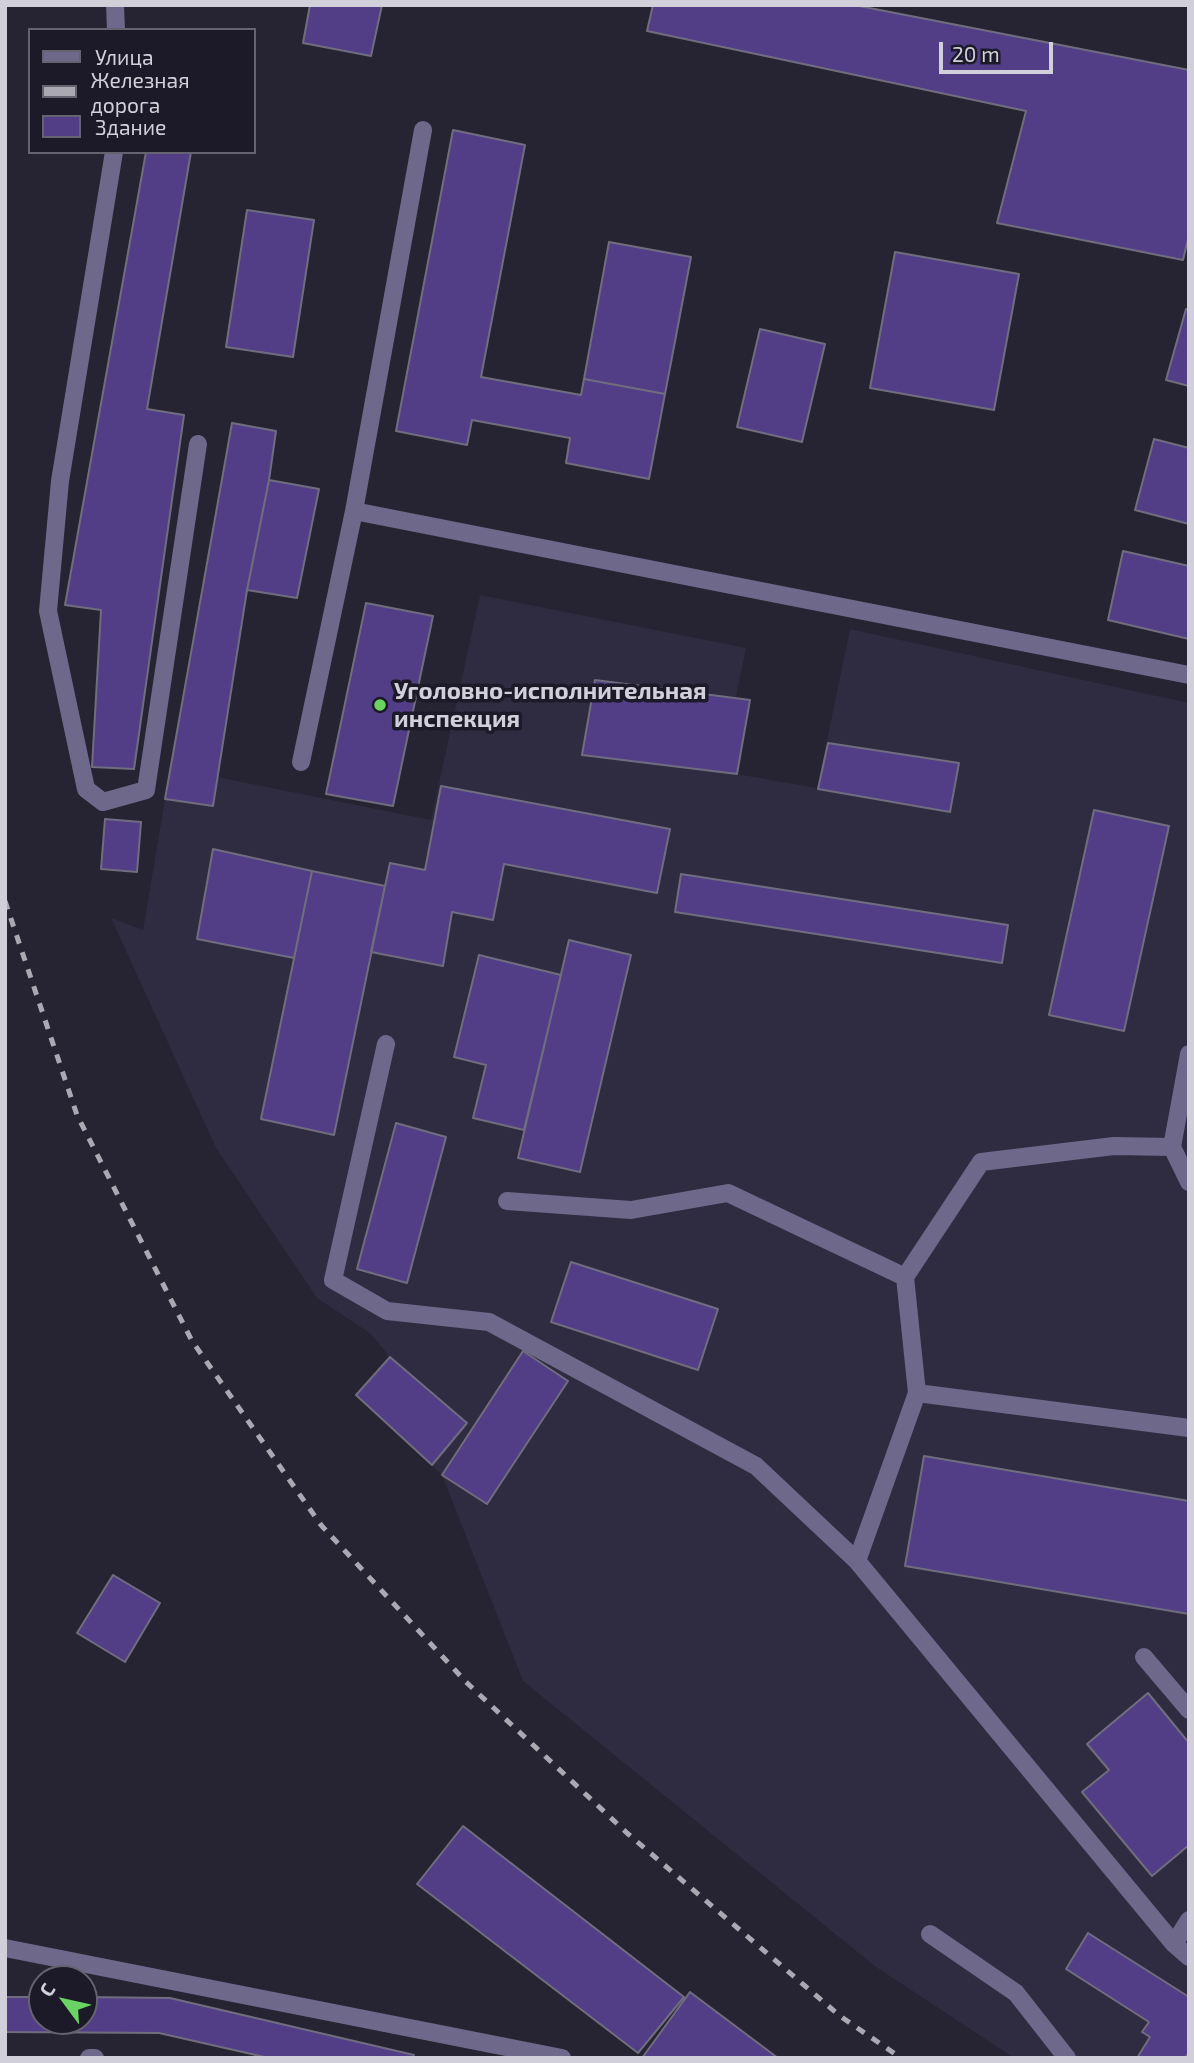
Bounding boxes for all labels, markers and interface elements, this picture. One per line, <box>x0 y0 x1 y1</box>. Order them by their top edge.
legend <box>28 28 256 154</box>
scale bar <box>942 28 1056 72</box>
text: 20 m <box>952 41 1000 66</box>
text: Улица <box>95 44 154 69</box>
text: Железная дорога <box>91 67 190 117</box>
text: Здание <box>95 114 166 139</box>
place label: Уголовно-исполнительная инспекция <box>394 677 707 733</box>
marker: Уголовно-исполнительная инспекция <box>372 697 388 713</box>
north arrow <box>28 1965 98 2035</box>
text: С <box>34 1978 59 2000</box>

